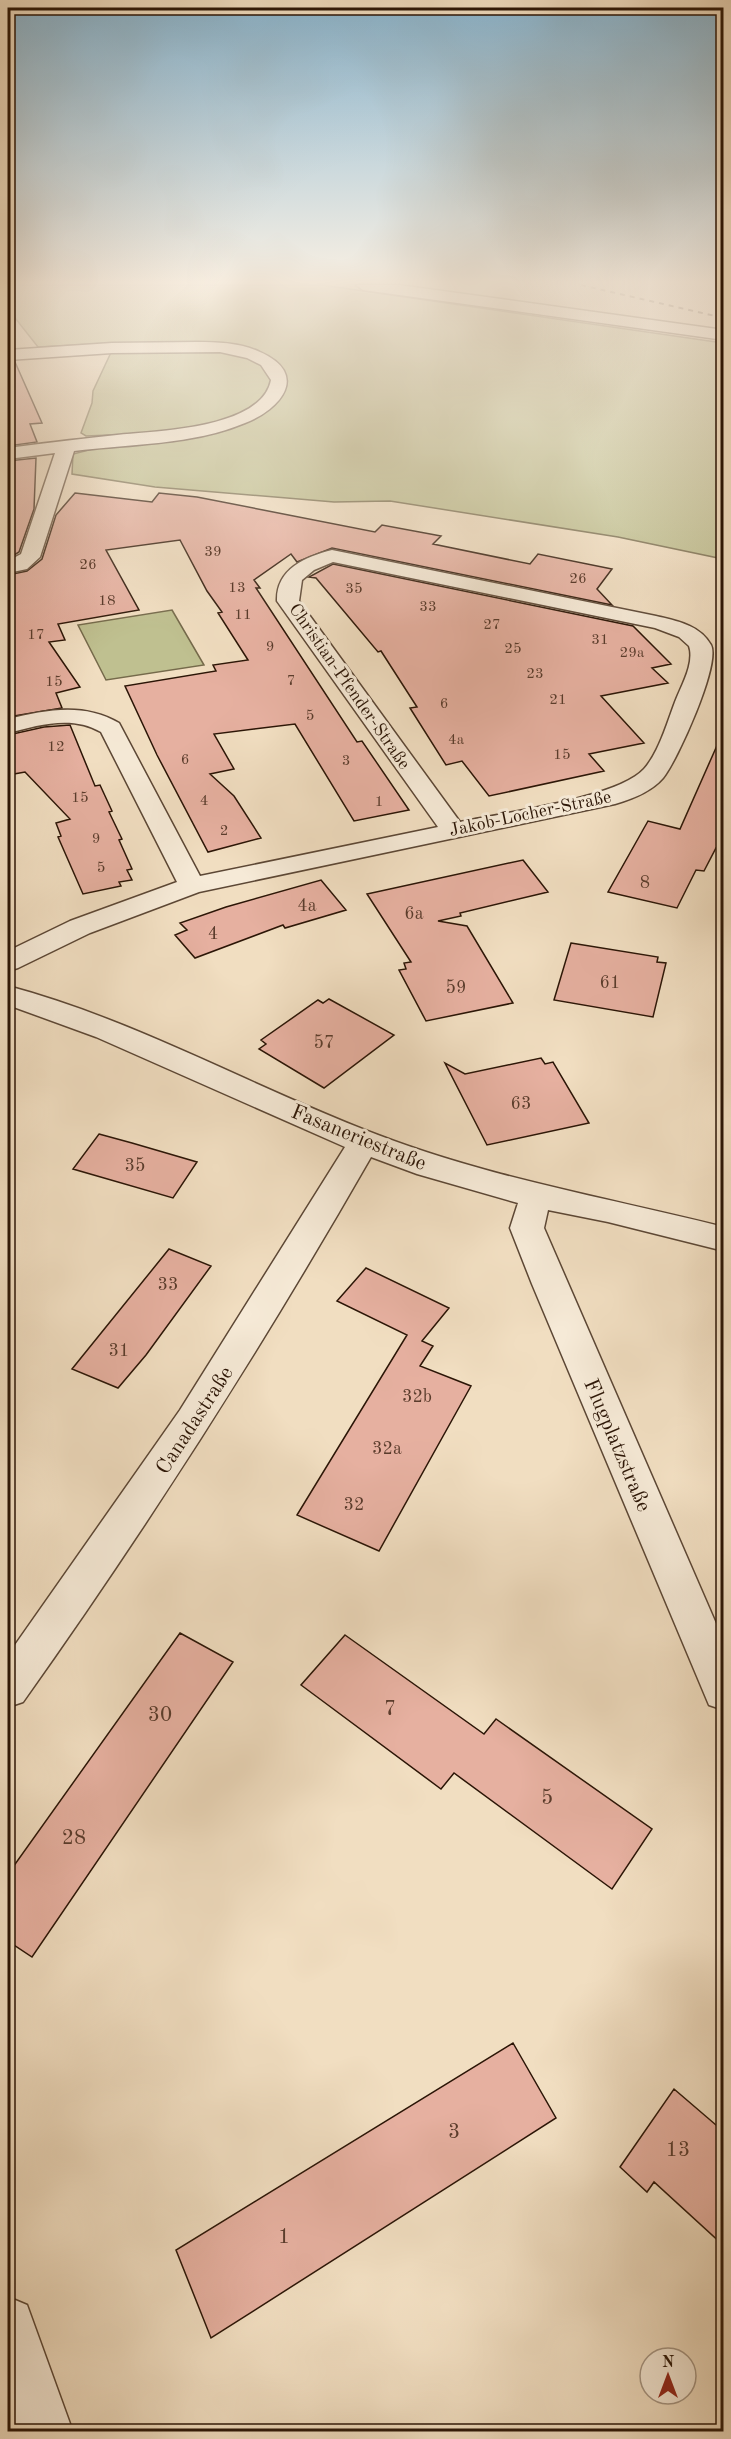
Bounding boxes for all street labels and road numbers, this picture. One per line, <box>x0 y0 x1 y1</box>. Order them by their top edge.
street label: Christian-Pfender-Straße <box>285 600 413 773</box>
street label: Jakob-Locher-Straße <box>448 788 613 840</box>
street label: Fasaneriestraße <box>288 1102 429 1175</box>
street label: Canadastraße <box>153 1363 238 1478</box>
street label: Flugplatzstraße <box>579 1376 654 1515</box>

